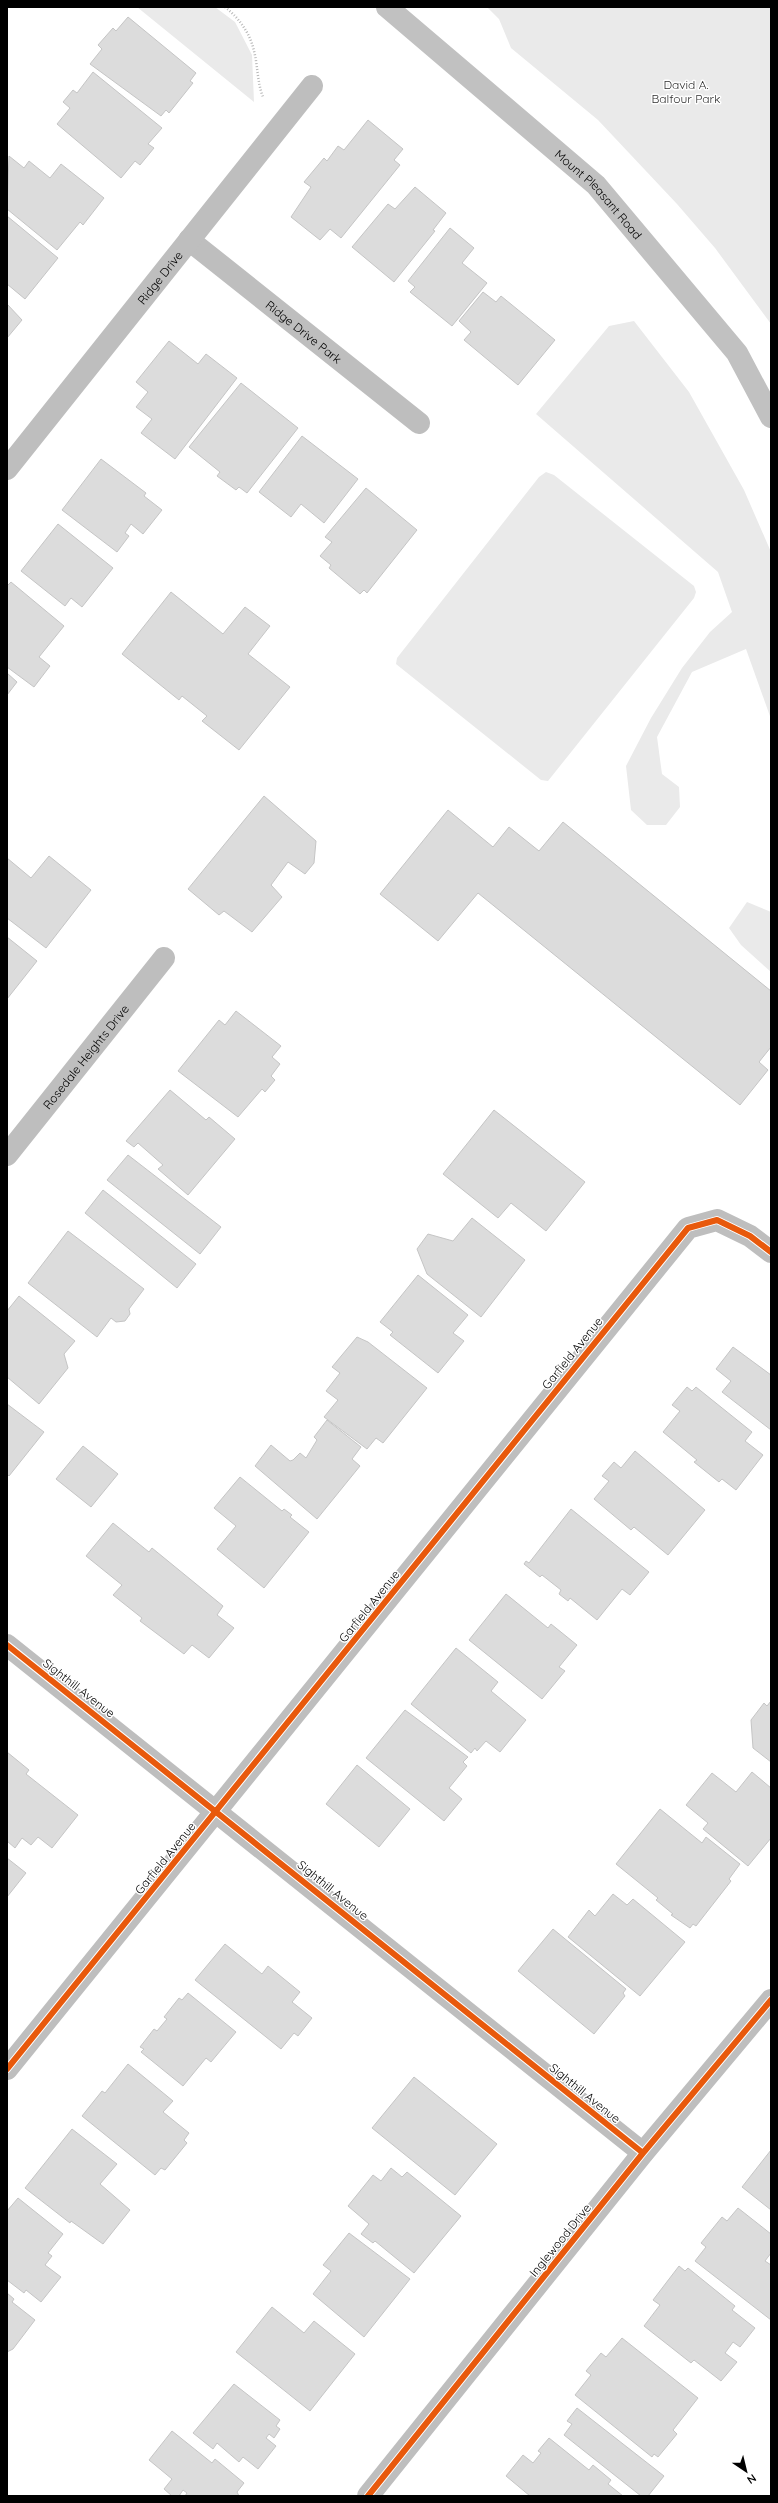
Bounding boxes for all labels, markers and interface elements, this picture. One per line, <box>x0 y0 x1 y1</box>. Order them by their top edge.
park label: David A. Balfour Park <box>651 77 721 106</box>
street label: Mount Pleasant Road <box>552 146 646 242</box>
street label: Ridge Drive <box>134 247 186 307</box>
street label: Ridge Drive Park <box>263 297 345 366</box>
street label: Rosedale Heights Drive <box>39 1001 132 1112</box>
street label: Garfield Avenue <box>538 1314 606 1392</box>
street label: Garfield Avenue <box>335 1567 403 1645</box>
street label: Sighthill Avenue <box>40 1655 118 1721</box>
street label: Garfield Avenue <box>131 1819 199 1897</box>
street label: Sighthill Avenue <box>295 1857 372 1923</box>
street label: Sighthill Avenue <box>547 2060 624 2126</box>
street label: Inglewood Drive <box>526 2200 594 2280</box>
north arrow <box>726 2451 766 2491</box>
text: N <box>744 2471 759 2487</box>

